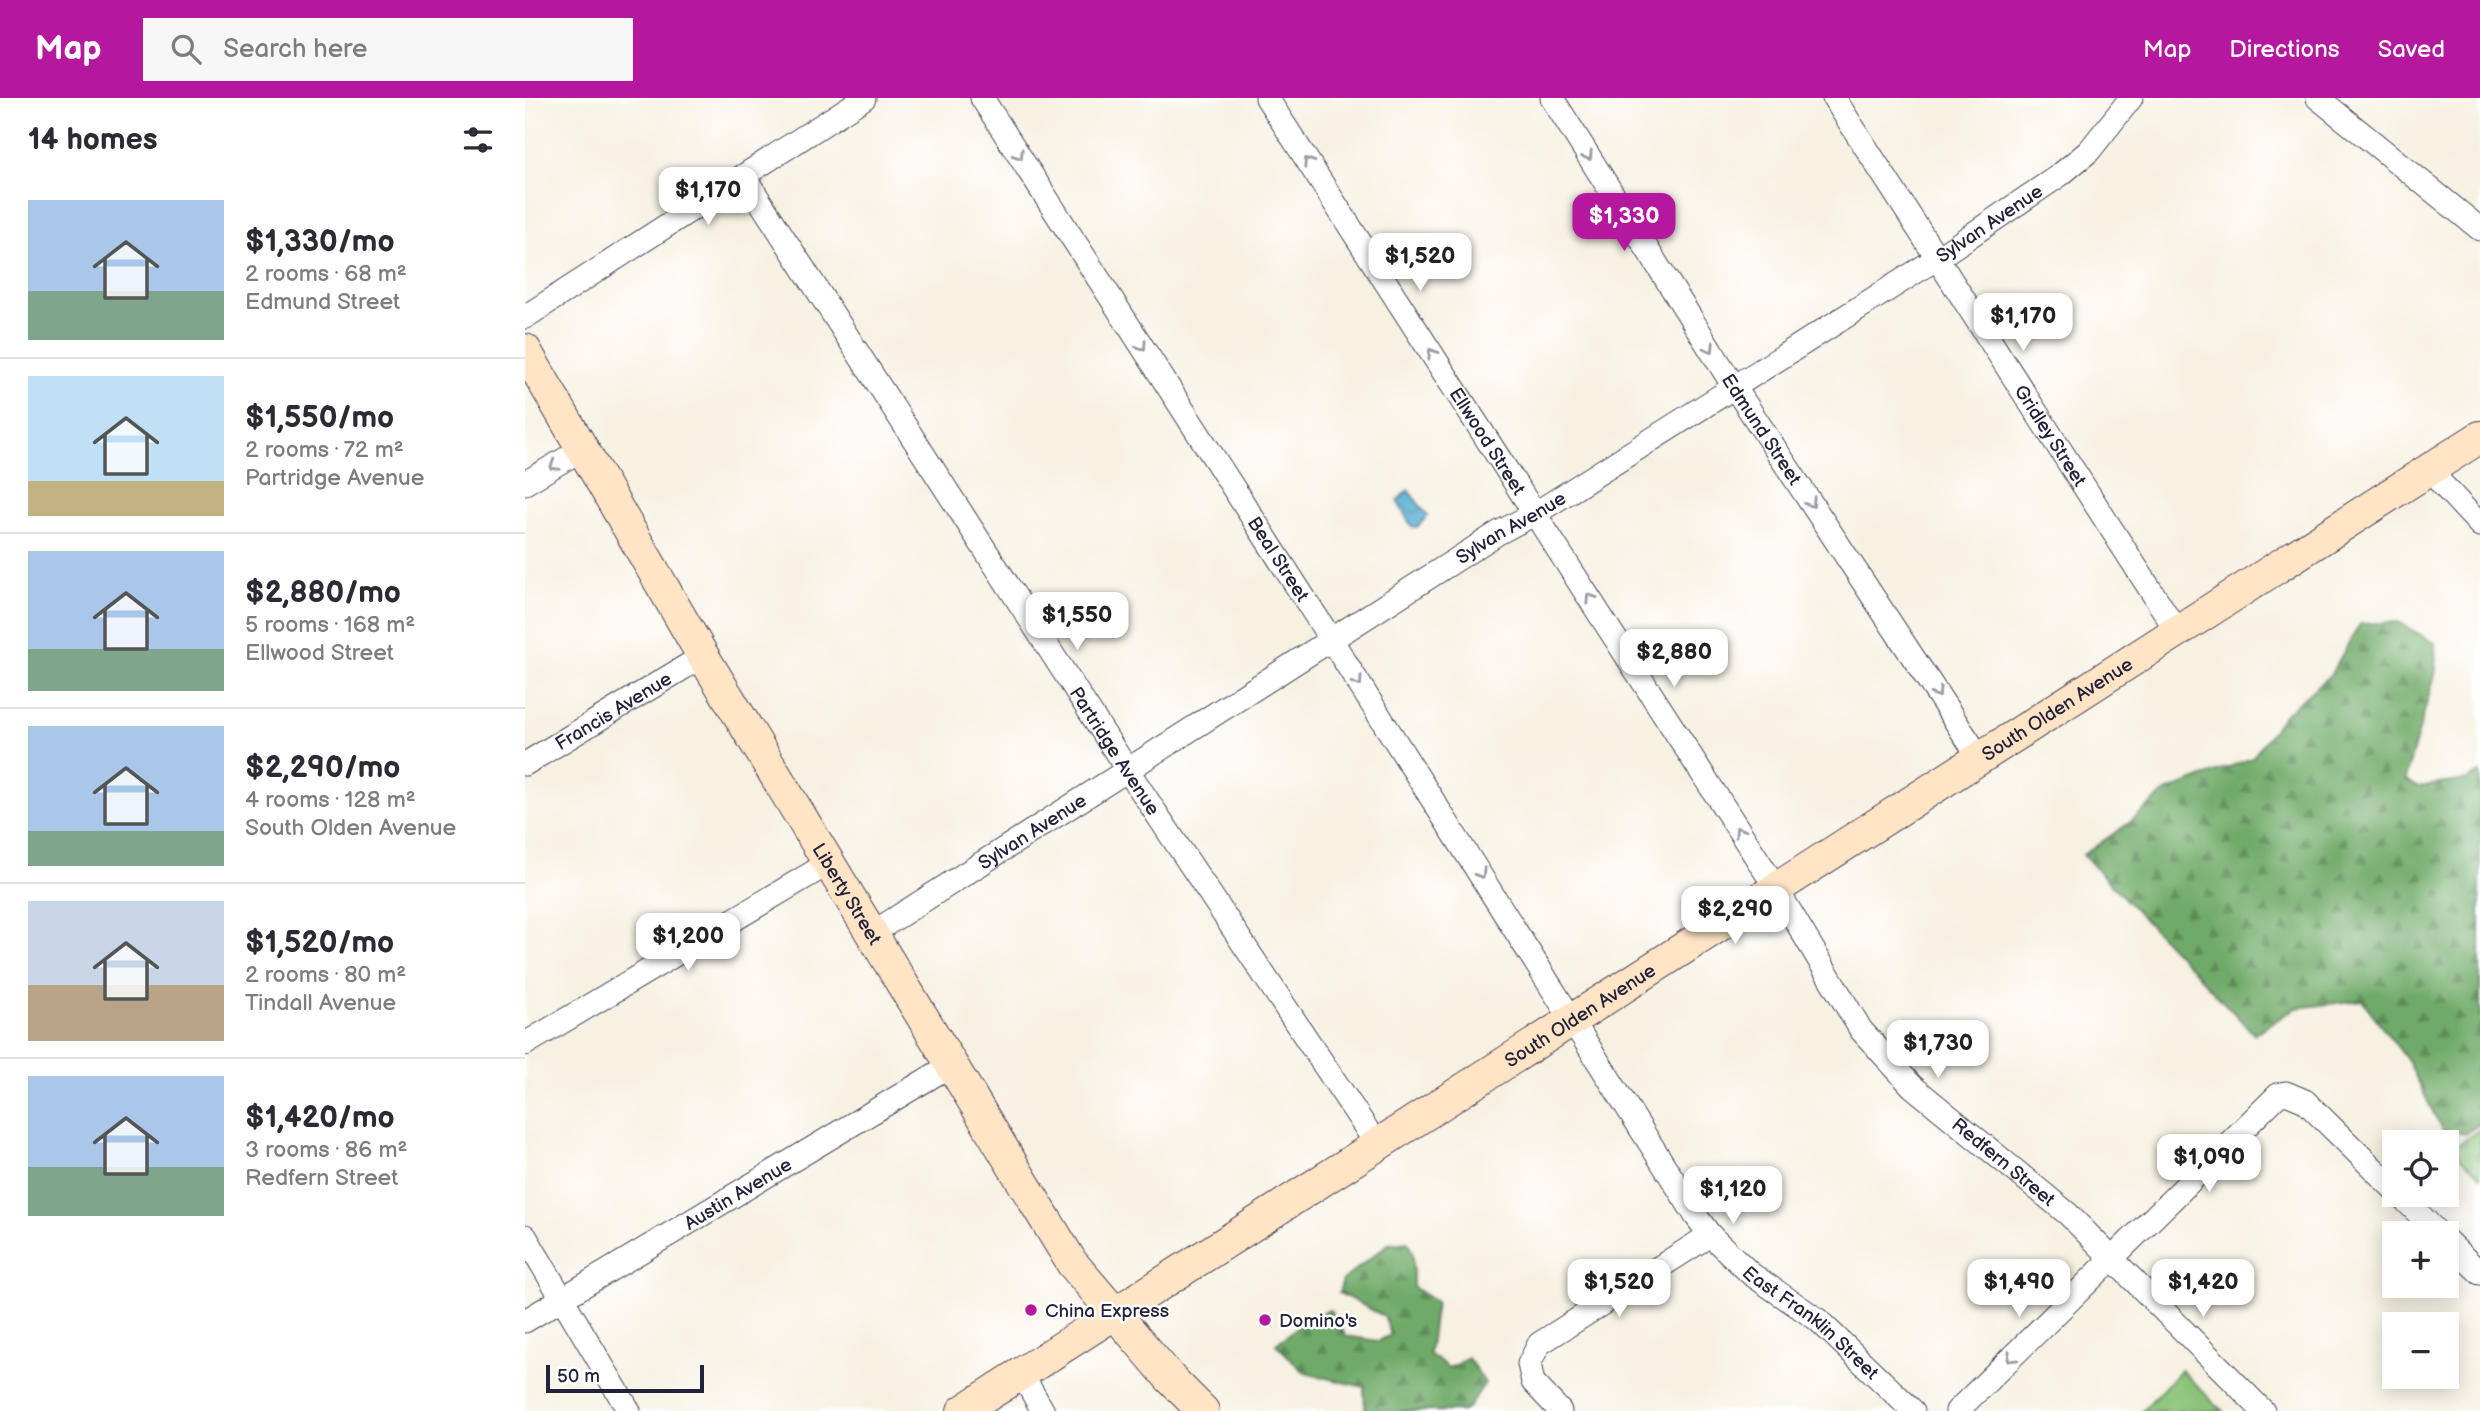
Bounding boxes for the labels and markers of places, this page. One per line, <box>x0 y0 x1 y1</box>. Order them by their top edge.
pin: $1,170 <box>651 167 765 227</box>
pin: $1,330 <box>1567 194 1681 253</box>
pin: $1,520 <box>1363 234 1477 293</box>
pin: $1,170 <box>1966 294 2080 353</box>
pin: $1,550 <box>1020 592 1134 652</box>
pin: $2,880 <box>1617 630 1731 689</box>
pin: $2,290 <box>1678 886 1792 946</box>
pin: $1,200 <box>631 914 745 973</box>
pin: $1,730 <box>1881 1020 1995 1080</box>
pin: $1,090 <box>2152 1134 2266 1194</box>
pin: $1,120 <box>1676 1166 1790 1226</box>
pin: $1,520 <box>1562 1260 1676 1319</box>
pin: $1,490 <box>1962 1260 2076 1319</box>
pin: $1,420 <box>2146 1260 2260 1319</box>
place label: China Express <box>1045 1300 1169 1323</box>
marker: China Express <box>1023 1302 1039 1318</box>
place label: Domino's <box>1279 1310 1357 1333</box>
marker: Domino's <box>1257 1312 1273 1328</box>

